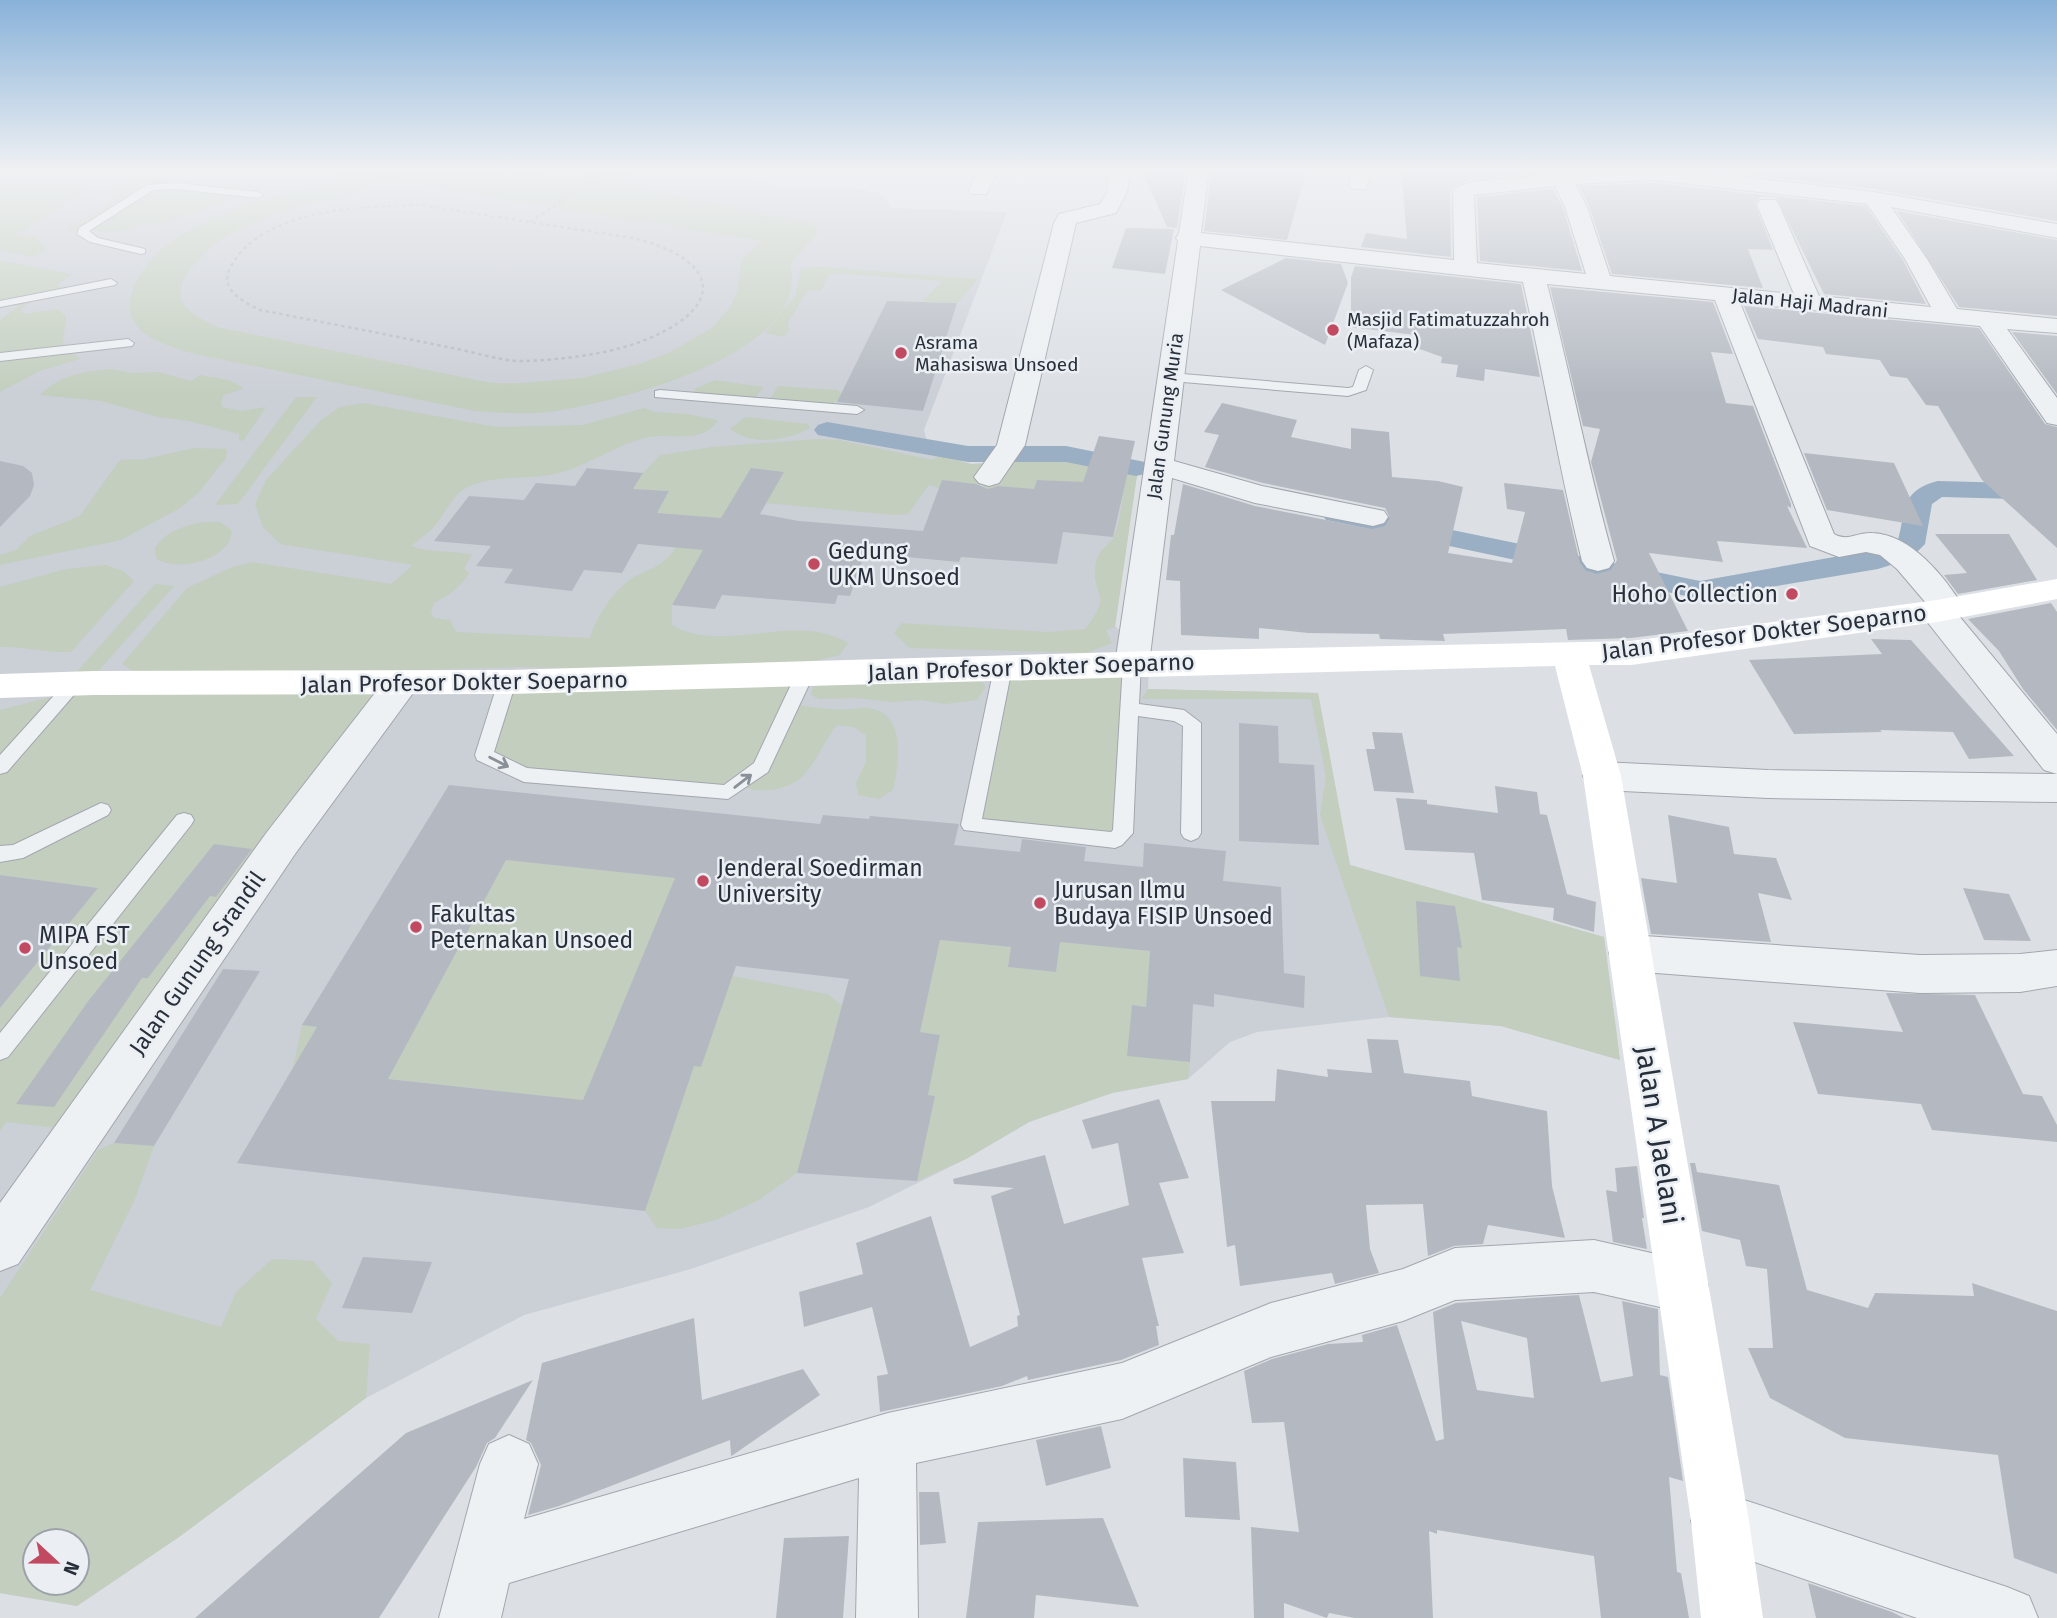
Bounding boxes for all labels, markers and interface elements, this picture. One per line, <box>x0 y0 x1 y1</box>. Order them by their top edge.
street label: Jalan Haji Madrani <box>1731 283 1889 323</box>
place label: Masjid Fatimatuzzahroh (Mafaza) <box>1347 308 1550 353</box>
marker: Masjid Fatimatuzzahroh (Mafaza) <box>1325 322 1341 338</box>
place label: Asrama Mahasiswa Unsoed <box>915 331 1079 376</box>
street label: Jalan Gunung Muria <box>1142 331 1188 501</box>
marker: Asrama Mahasiswa Unsoed <box>893 345 909 361</box>
place label: Gedung UKM Unsoed <box>828 537 960 591</box>
marker: Gedung UKM Unsoed <box>806 556 822 572</box>
place label: Hoho Collection <box>1611 580 1778 608</box>
marker: Hoho Collection <box>1784 586 1800 602</box>
street label: Jalan Profesor Dokter Soeparno <box>1600 598 1928 666</box>
street label: Jalan Profesor Dokter Soeparno <box>867 647 1195 687</box>
street label: Jalan Profesor Dokter Soeparno <box>300 665 628 699</box>
one-way arrow <box>488 756 509 770</box>
one-way arrow <box>733 773 752 788</box>
place label: Jenderal Soedirman University <box>717 854 923 908</box>
street label: Jalan Gunung Srandil <box>123 866 271 1060</box>
marker: Jenderal Soedirman University <box>695 873 711 889</box>
place label: Jurusan Ilmu Budaya FISIP Unsoed <box>1054 876 1273 930</box>
marker: Jurusan Ilmu Budaya FISIP Unsoed <box>1032 895 1048 911</box>
place label: Fakultas Peternakan Unsoed <box>430 900 633 954</box>
marker: Fakultas Peternakan Unsoed <box>408 919 424 935</box>
place label: MIPA FST Unsoed <box>39 921 130 975</box>
marker: MIPA FST Unsoed <box>17 940 33 956</box>
street label: Jalan A Jaelani <box>1629 1043 1689 1227</box>
north arrow <box>21 1527 91 1597</box>
text: N <box>58 1558 84 1578</box>

